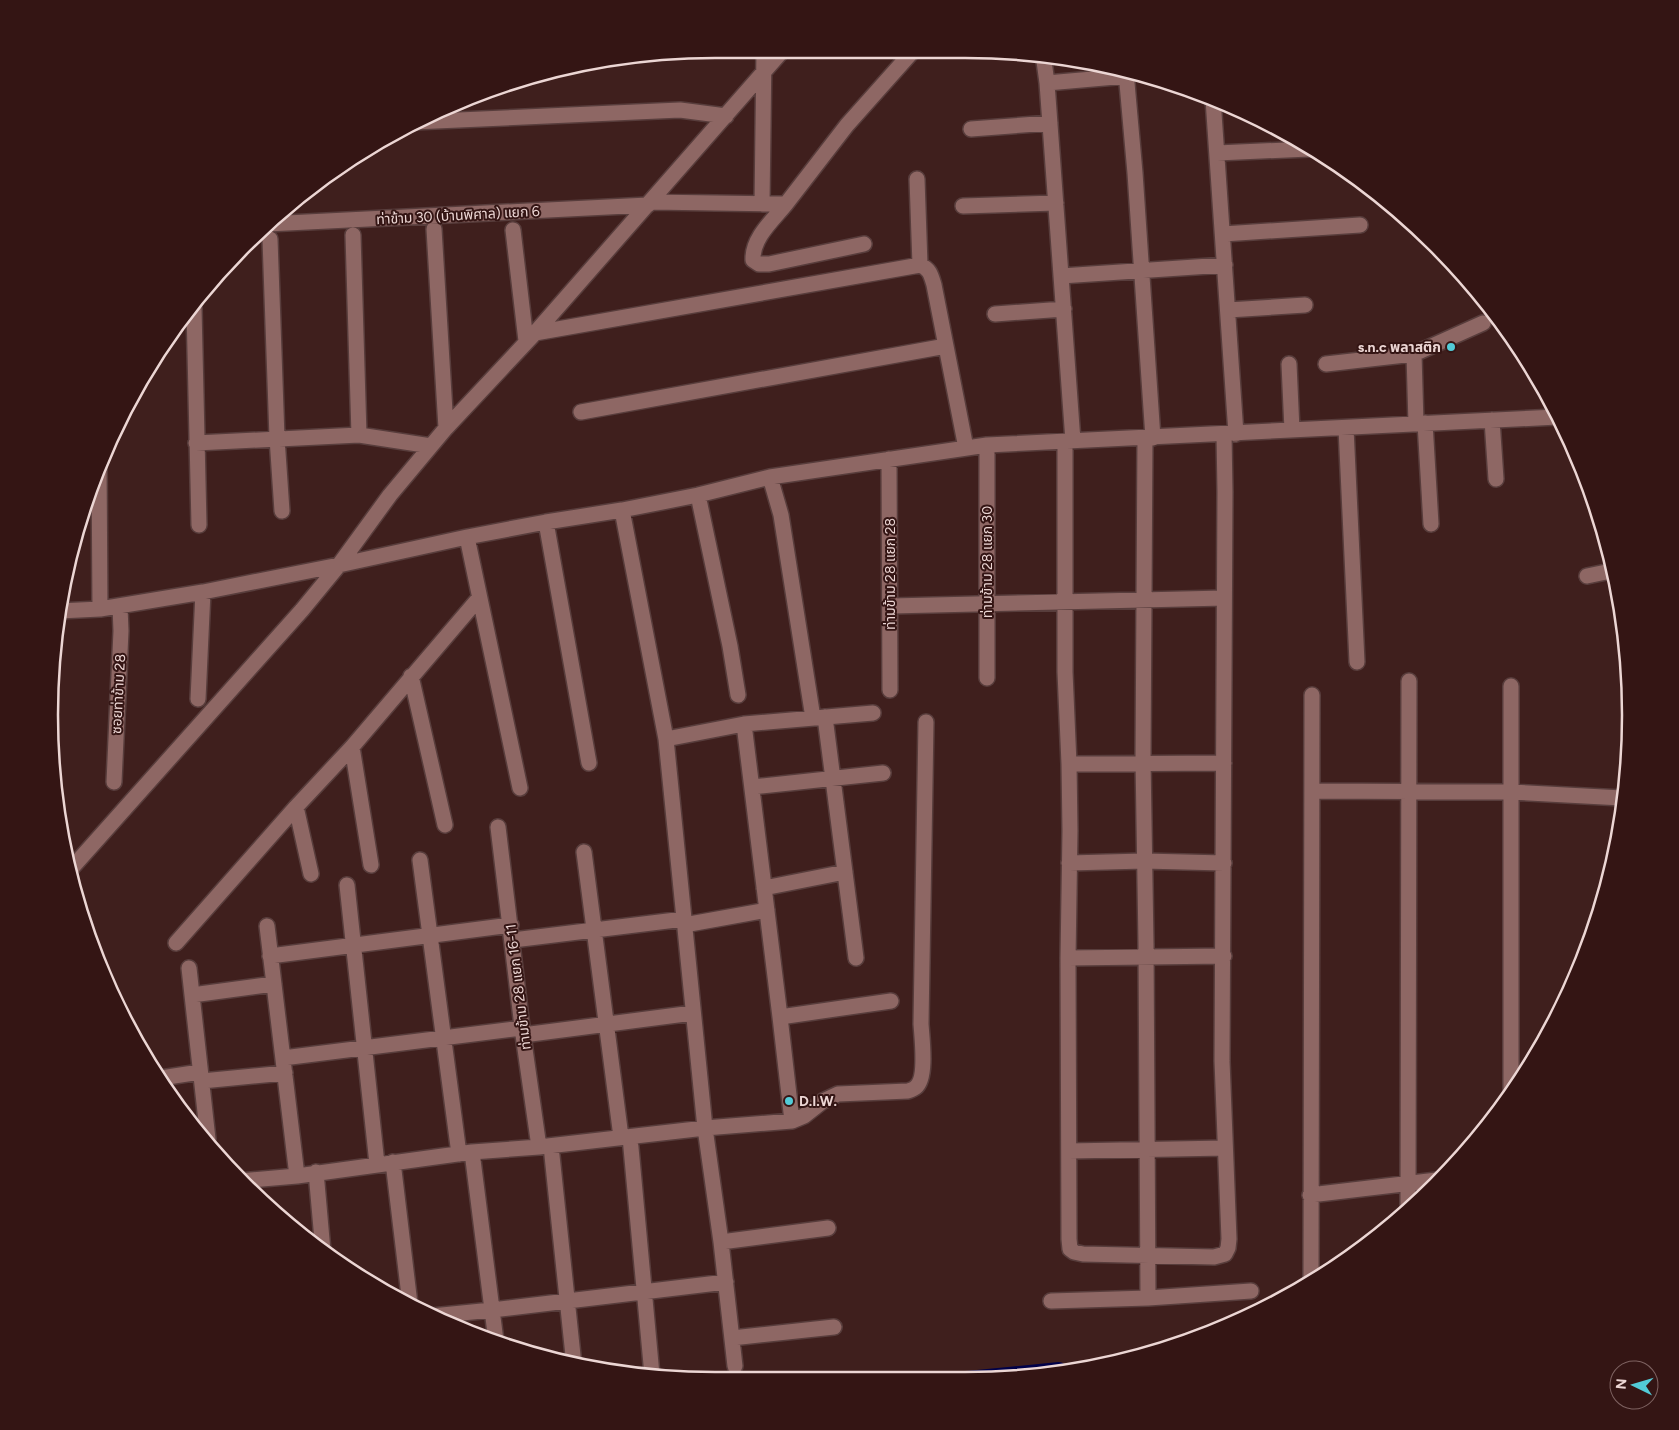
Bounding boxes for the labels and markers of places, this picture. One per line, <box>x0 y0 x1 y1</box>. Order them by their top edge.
place label: s.n.c พลาสติก <box>1358 339 1441 356</box>
marker: s.n.c พลาสติก <box>1445 341 1457 353</box>
place label: D.I.W. <box>799 1093 837 1110</box>
marker: D.I.W. <box>783 1095 795 1107</box>

